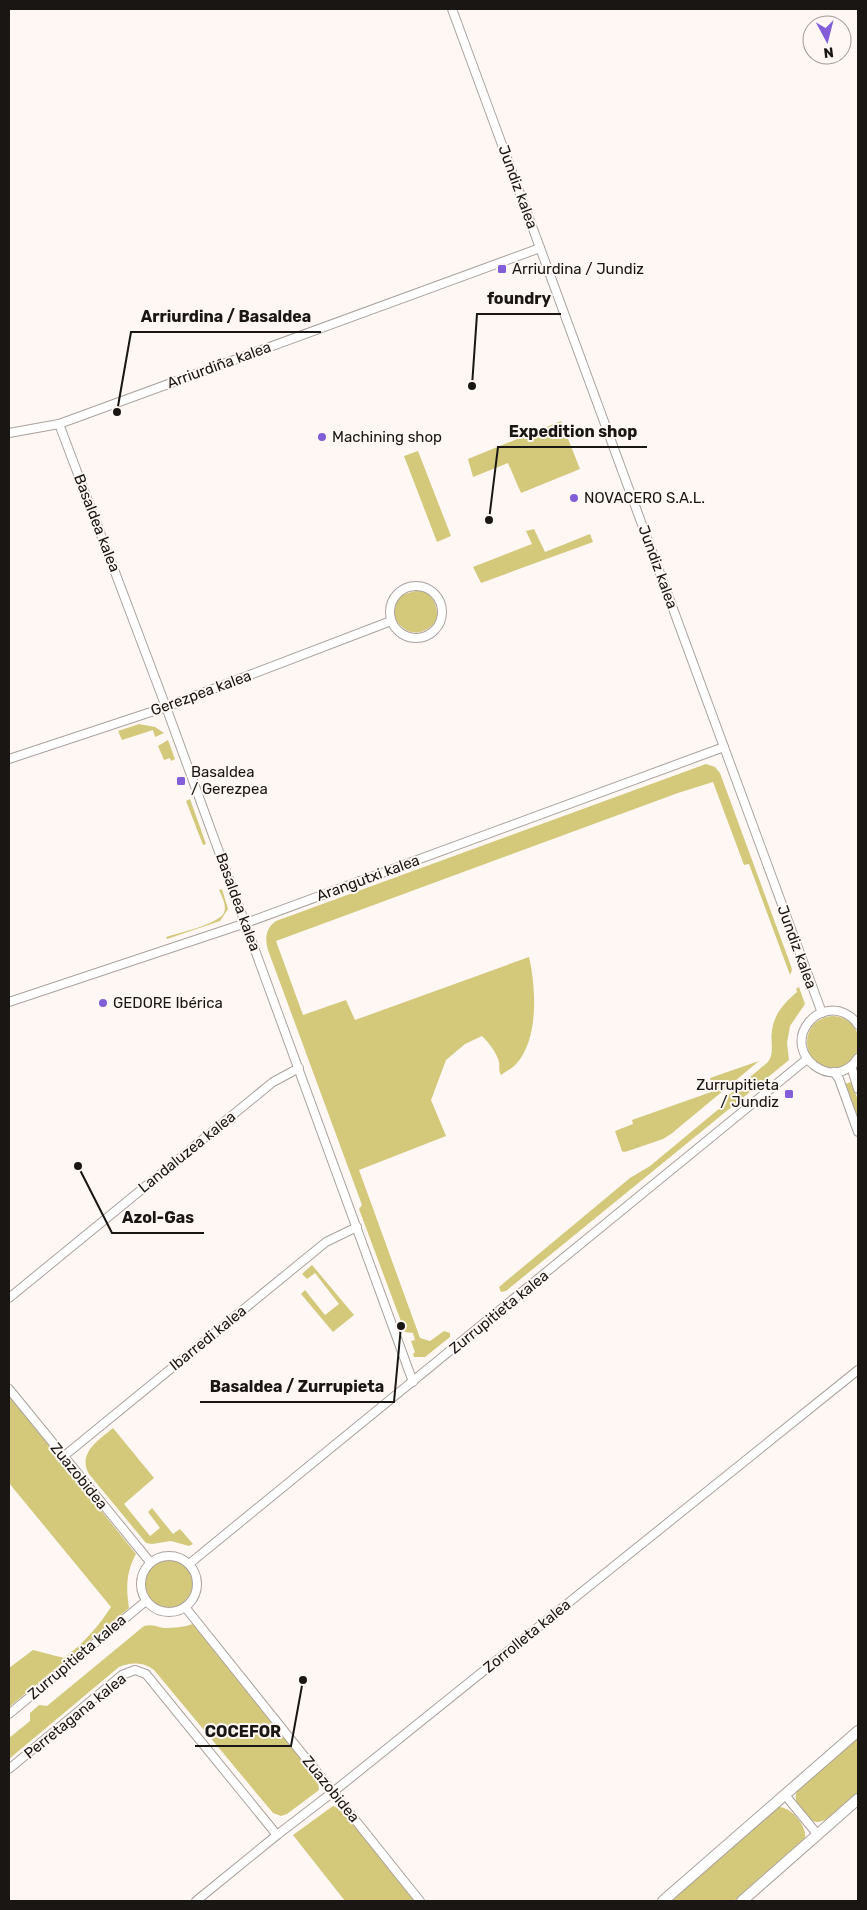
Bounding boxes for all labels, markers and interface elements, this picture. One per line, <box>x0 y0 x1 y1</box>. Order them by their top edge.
north arrow <box>802 15 852 65</box>
text: N <box>822 43 835 61</box>
street label: Jundiz kalea <box>495 143 541 231</box>
place label: Arriurdina / Jundiz <box>512 260 644 278</box>
marker: Arriurdina / Jundiz <box>496 263 508 275</box>
callout: foundry <box>477 283 561 314</box>
text: foundry <box>487 289 552 308</box>
callout: Arriurdina / Basaldea <box>131 301 321 332</box>
text: Arriurdina / Basaldea <box>141 307 311 326</box>
street label: Arriurdiña kalea <box>164 338 274 392</box>
callout: Expedition shop <box>498 416 647 447</box>
text: Expedition shop <box>509 422 637 441</box>
place label: Machining shop <box>332 428 442 446</box>
marker: Machining shop <box>316 431 328 443</box>
street label: Basaldea kalea <box>70 472 124 574</box>
place label: NOVACERO S.A.L. <box>584 489 705 507</box>
marker: NOVACERO S.A.L. <box>568 492 580 504</box>
street label: Jundiz kalea <box>635 523 681 611</box>
street label: Gerezpea kalea <box>148 666 254 720</box>
place label: Basaldea / Gerezpea <box>191 763 268 798</box>
marker: Basaldea / Gerezpea <box>175 775 187 787</box>
street label: Basaldea kalea <box>212 850 264 954</box>
street label: Arangutxi kalea <box>314 851 422 905</box>
street label: Jundiz kalea <box>774 903 820 991</box>
place label: GEDORE Ibérica <box>113 994 223 1012</box>
marker: GEDORE Ibérica <box>97 997 109 1009</box>
place label: Zurrupitieta / Jundiz <box>696 1076 779 1111</box>
marker: Zurrupitieta / Jundiz <box>783 1088 795 1100</box>
street label: Landaluzea kalea <box>135 1107 239 1197</box>
callout: Azol-Gas <box>112 1202 204 1233</box>
text: Azol-Gas <box>122 1208 194 1227</box>
street label: Zurrupitieta kalea <box>446 1266 552 1358</box>
street label: Ibarredi kalea <box>166 1302 250 1374</box>
callout: Basaldea / Zurrupieta <box>200 1371 394 1402</box>
text: Basaldea / Zurrupieta <box>210 1377 384 1396</box>
street label: Zuazobidea <box>47 1439 111 1513</box>
street label: Zorrolleta kalea <box>480 1595 574 1677</box>
street label: Zurrupitieta kalea <box>24 1611 130 1703</box>
street label: Perretagana kalea <box>20 1669 130 1763</box>
callout: COCEFOR <box>195 1715 291 1746</box>
text: COCEFOR <box>205 1722 281 1741</box>
street label: Zuazobidea <box>299 1752 363 1826</box>

